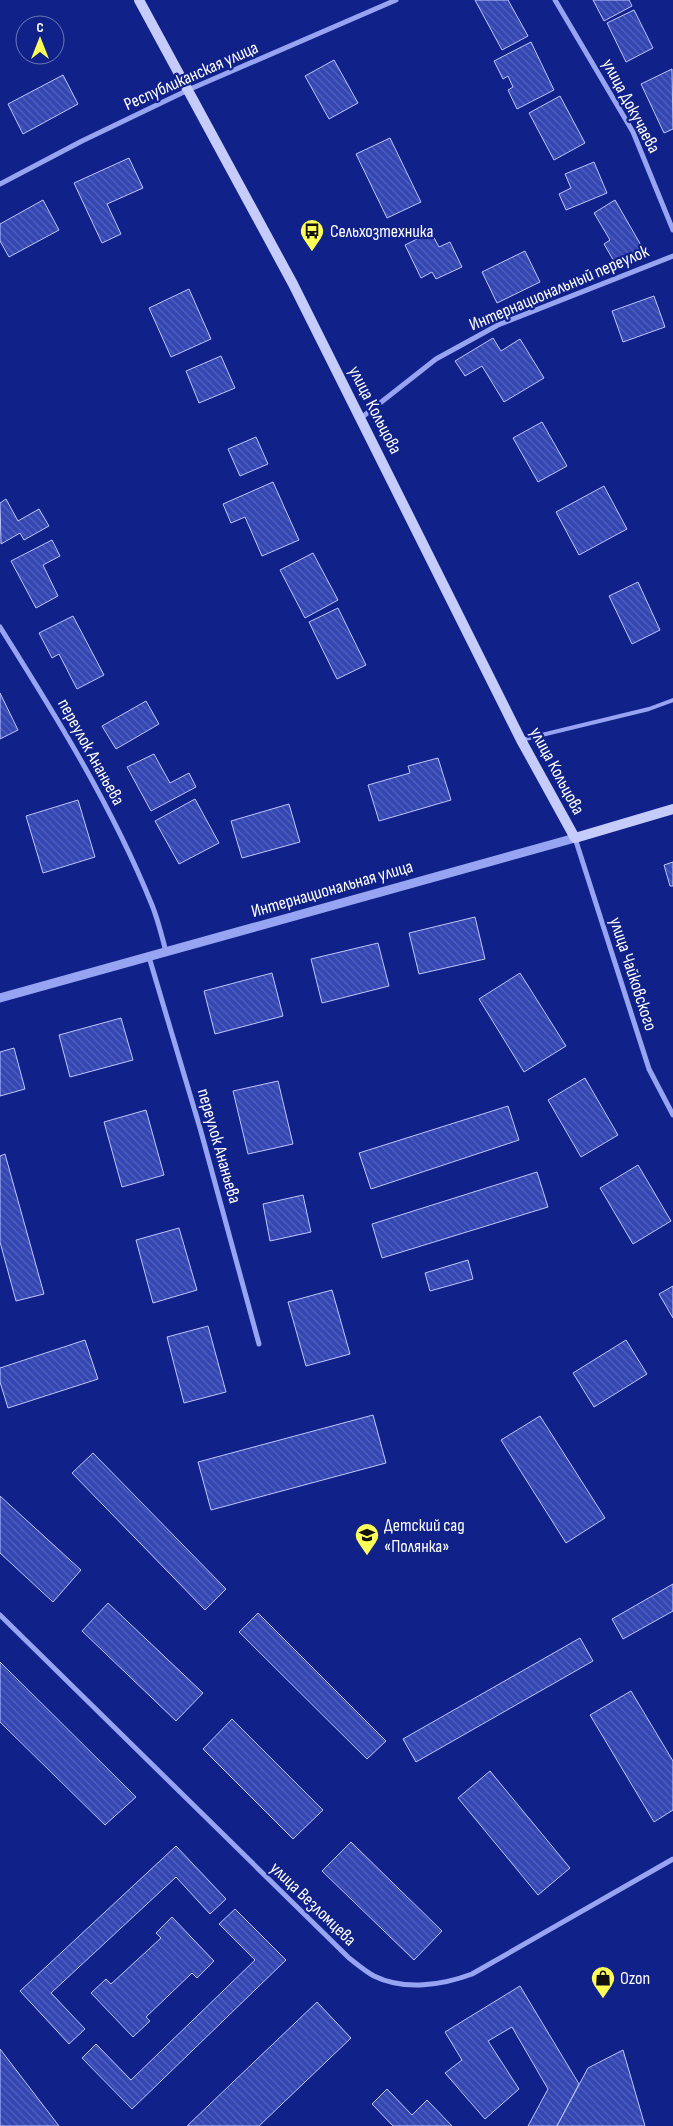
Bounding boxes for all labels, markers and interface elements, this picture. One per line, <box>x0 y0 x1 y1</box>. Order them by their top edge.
north arrow <box>15 15 65 65</box>
text: С <box>36 19 44 36</box>
street label: Республиканская улица <box>121 37 261 115</box>
street label: улица Докучаева <box>597 55 665 157</box>
bus stop icon: Сельхозтехника <box>299 218 325 252</box>
place label: Сельхозтехника <box>330 221 433 242</box>
street label: Интернациональный переулок <box>466 241 652 335</box>
street label: улица Кольцова <box>344 362 406 458</box>
street label: переулок Ананьева <box>53 695 129 809</box>
street label: улица Кольцова <box>525 724 589 818</box>
street label: Интернациональная улица <box>249 856 415 922</box>
street label: улица Чайковского <box>605 915 661 1033</box>
street label: переулок Ананьева <box>193 1086 245 1206</box>
place label: Детский сад «Полянка» <box>384 1515 465 1557</box>
school or university icon: Детский сад «Полянка» <box>354 1522 380 1556</box>
street label: улица Везломцева <box>266 1858 361 1950</box>
shop icon: Ozon <box>590 1965 616 1999</box>
place label: Ozon <box>620 1968 650 1989</box>

